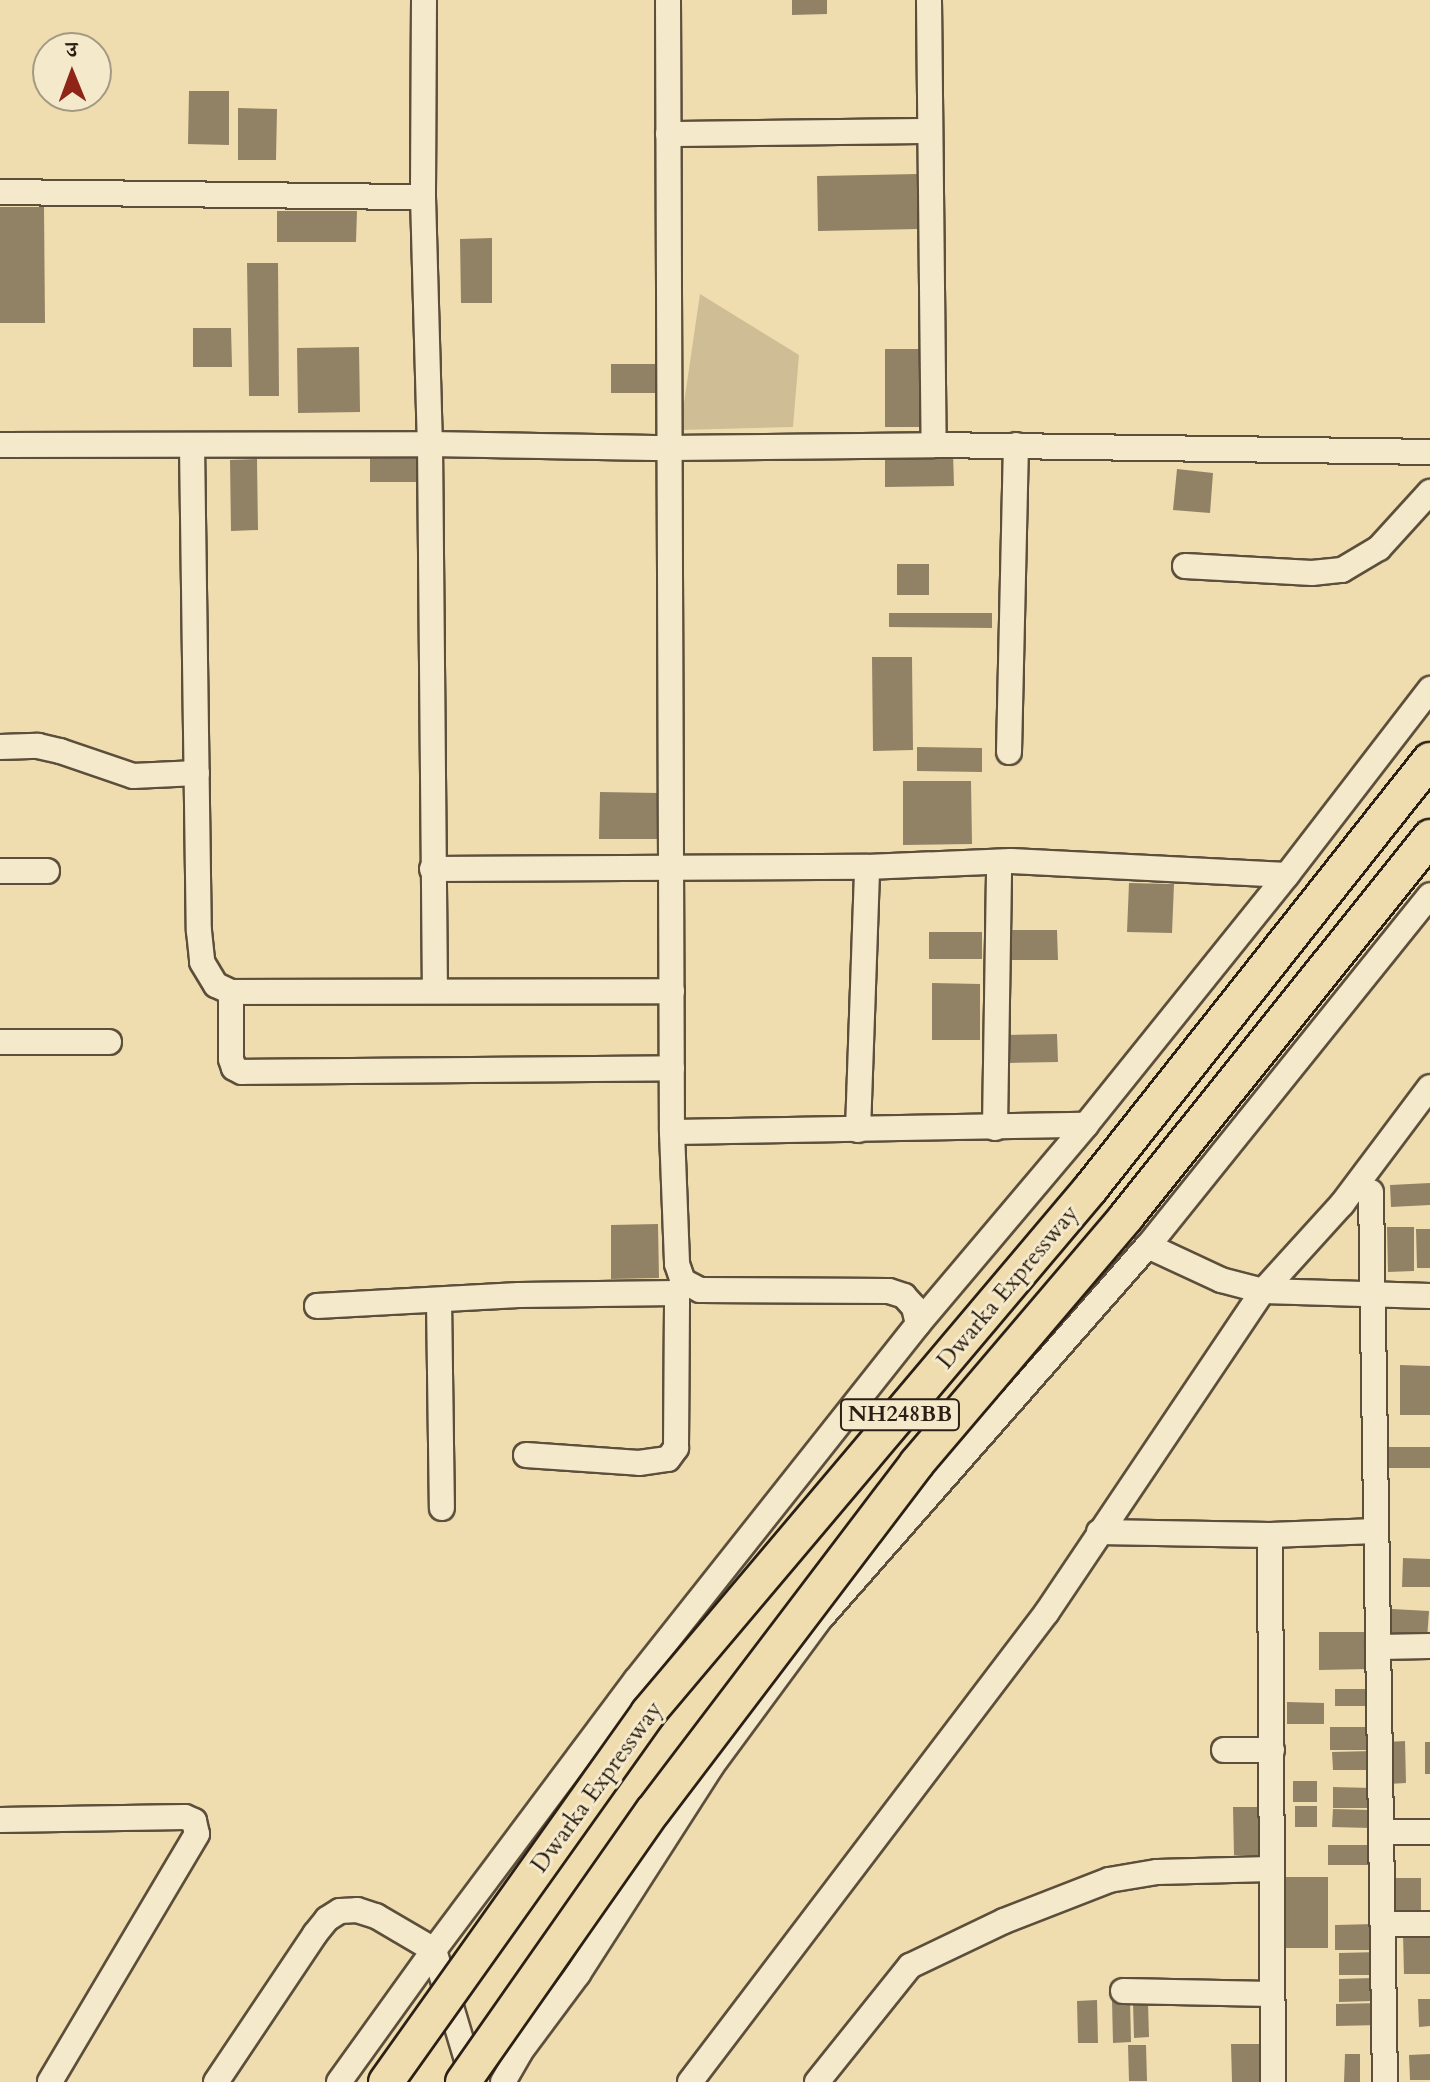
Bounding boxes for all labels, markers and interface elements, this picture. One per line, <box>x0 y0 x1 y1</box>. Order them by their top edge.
north arrow <box>32 32 112 112</box>
text: उ <box>66 35 77 65</box>
street label: Dwarka Expressway <box>931 1199 1085 1375</box>
road number: NH248BB <box>838 1397 962 1433</box>
street label: Dwarka Expressway <box>525 1696 669 1878</box>

